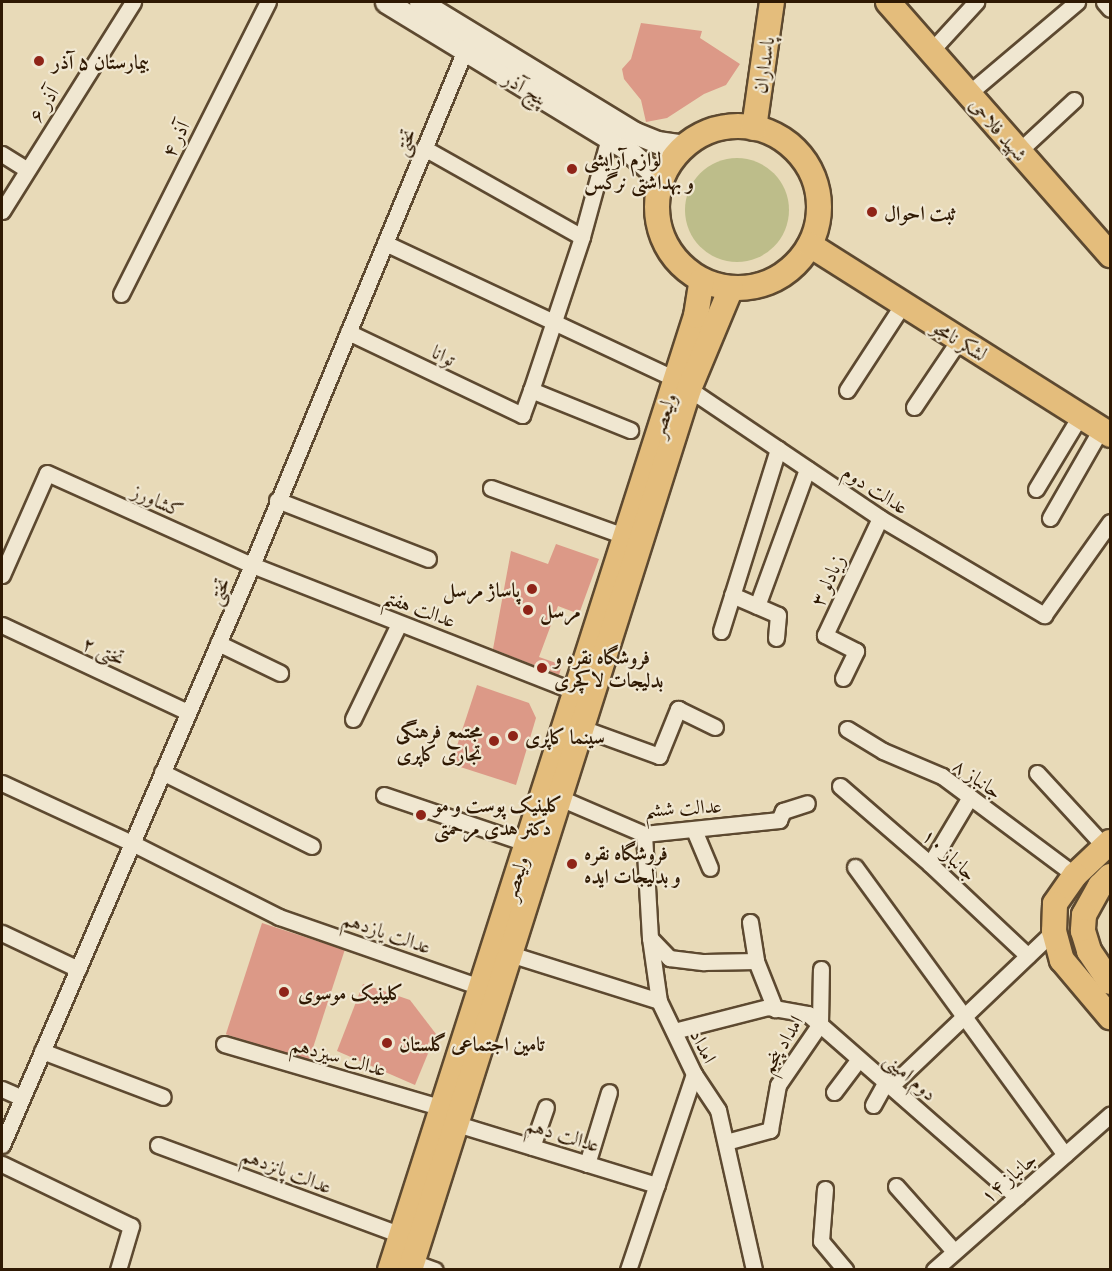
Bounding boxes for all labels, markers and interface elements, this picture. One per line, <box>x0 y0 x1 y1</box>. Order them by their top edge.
street label: پاسداران <box>747 35 779 95</box>
place label: بیمارستان ۵ آذر <box>52 49 149 73</box>
marker: بیمارستان ۵ آذر <box>30 52 48 70</box>
street label: پنج آذر <box>499 65 553 111</box>
street label: آذر ۶ <box>23 82 63 126</box>
street label: شهید فلاحی <box>965 92 1033 166</box>
street label: آذر ۴ <box>156 117 194 161</box>
street label: تختی <box>388 125 420 159</box>
place label: لوازم آرایشی و بهداشتی نرگس <box>584 146 694 193</box>
marker: لوازم آرایشی و بهداشتی نرگس <box>565 162 579 176</box>
place label: ثبت احوال <box>884 200 957 224</box>
marker: ثبت احوال <box>865 205 879 219</box>
street label: لشکر نامجو <box>928 314 992 366</box>
street label: توانا <box>428 339 460 371</box>
street label: ولیعصر <box>645 390 681 440</box>
street label: عدالت دوم <box>839 459 913 519</box>
street label: کشاورز <box>129 478 187 522</box>
street label: زیادلو ۳ <box>805 550 849 610</box>
street label: تختی <box>202 574 234 608</box>
place label: پاساژ مرسل <box>443 577 520 601</box>
marker: پاساژ مرسل <box>525 582 539 596</box>
street label: عدالت هفتم <box>381 584 459 632</box>
place label: مرسل <box>540 598 581 622</box>
marker: مرسل <box>521 603 535 617</box>
street label: تختی ۲ <box>79 630 129 670</box>
place label: فروشگاه نقره و بدلیجات لاکچری <box>554 644 663 691</box>
marker: فروشگاه نقره و بدلیجات لاکچری <box>535 661 549 675</box>
place label: مجتمع فرهنگی تجاری کاپری <box>396 718 482 765</box>
place label: سینما کاپری <box>525 724 605 748</box>
marker: سینما کاپری <box>506 729 520 743</box>
marker: مجتمع فرهنگی تجاری کاپری <box>487 734 501 748</box>
street label: جانباز ۸ <box>949 753 1007 803</box>
place label: کلینیک پوست و مو دکتر هدی مرحمتی <box>434 792 562 839</box>
street label: عدالت ششم <box>644 793 722 821</box>
marker: کلینیک پوست و مو دکتر هدی مرحمتی <box>412 806 430 824</box>
street label: ۱۰ جانباز <box>918 823 982 885</box>
place label: فروشگاه نقره و بدلیجات ایده <box>584 840 681 887</box>
street label: ولیعصر <box>497 853 533 903</box>
marker: فروشگاه نقره و بدلیجات ایده <box>565 857 579 871</box>
street label: عدالت یازدهم <box>340 906 434 958</box>
place label: کلینیک موسوی <box>298 980 403 1004</box>
marker: کلینیک موسوی <box>275 983 293 1001</box>
street label: امداد پنجم <box>754 1011 808 1077</box>
street label: امداد <box>685 1025 723 1067</box>
street label: عدالت سیزدهم <box>289 1031 389 1081</box>
place label: تامین اجتماعی گلستان <box>399 1031 545 1055</box>
marker: تامین اجتماعی گلستان <box>380 1036 394 1050</box>
street label: دوم امینی <box>880 1047 942 1105</box>
street label: عدالت دهم <box>523 1111 603 1157</box>
street label: عدالت پانزدهم <box>238 1142 336 1198</box>
street label: جانباز ۱۴ <box>975 1146 1041 1208</box>

